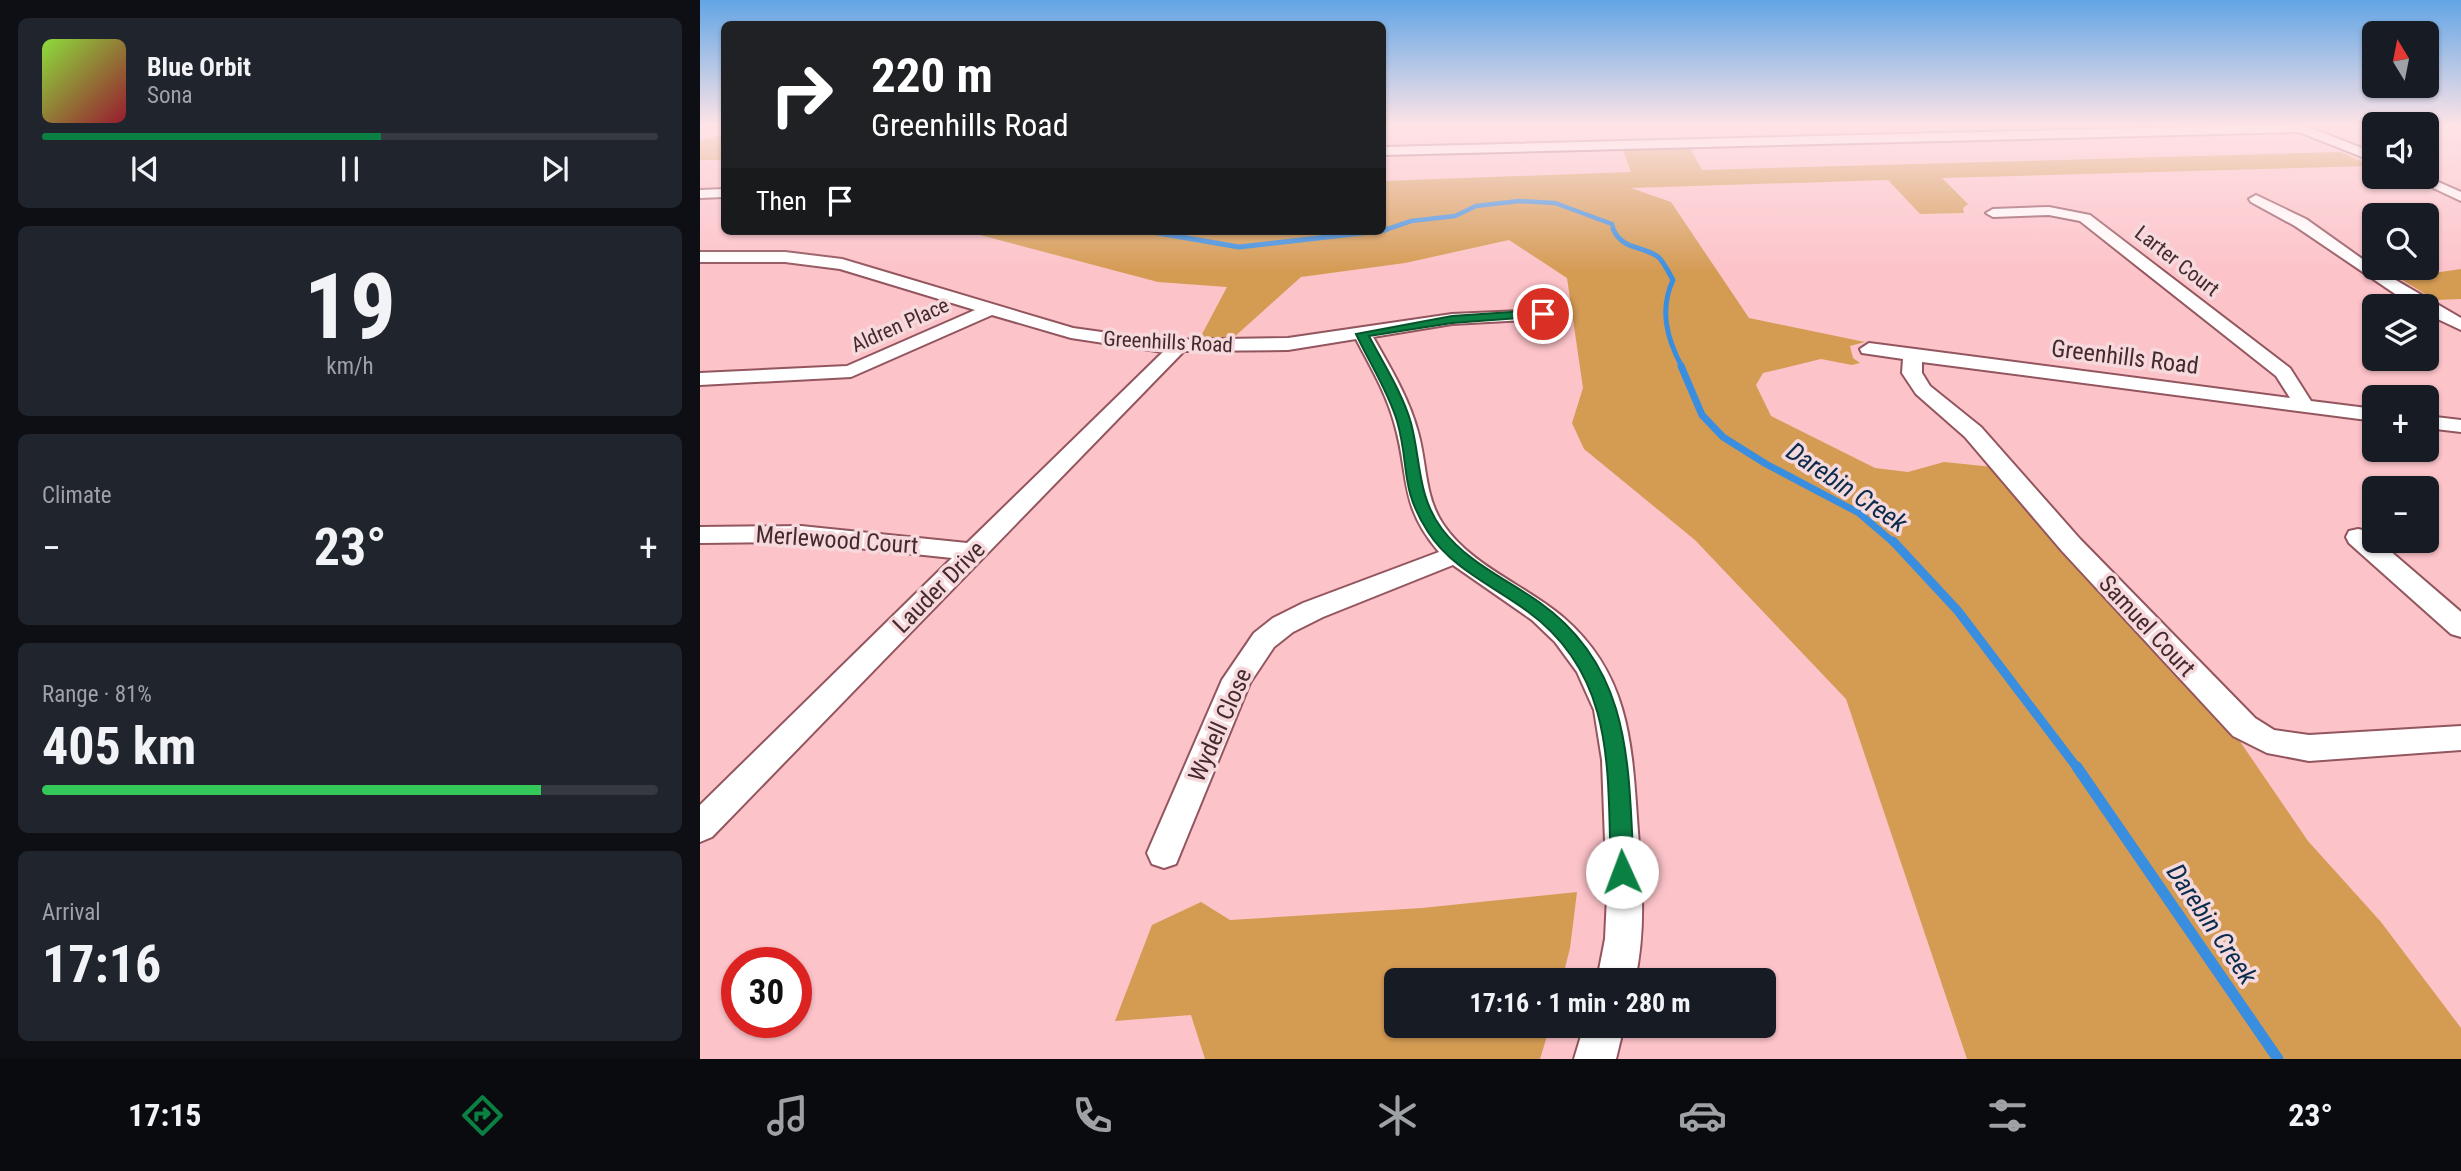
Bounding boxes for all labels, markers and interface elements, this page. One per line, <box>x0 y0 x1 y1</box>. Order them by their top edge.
north arrow <box>2362 21 2440 98</box>
map controls <box>2362 21 2439 553</box>
text: 220 m <box>871 47 993 104</box>
icon: right <box>756 49 847 140</box>
text: Blue Orbit <box>147 52 251 82</box>
text: Sona <box>147 82 193 109</box>
text: Greenhills Road <box>871 106 1069 144</box>
button: sound <box>2362 112 2439 189</box>
icon: previous <box>126 150 164 188</box>
icon: pause <box>331 150 369 188</box>
icon: next <box>536 150 574 188</box>
icon: arrive <box>821 182 859 220</box>
text: Then <box>756 186 807 216</box>
button: search <box>2362 203 2439 280</box>
street label: Larter Court <box>2130 221 2224 301</box>
text: 19 <box>304 254 396 360</box>
pin <box>1513 284 1573 344</box>
street label: Aldren Place <box>847 293 953 357</box>
button: layers <box>2362 294 2439 371</box>
icon: arrive <box>1524 295 1562 333</box>
street label: Greenhills Road <box>1103 327 1233 357</box>
street label: Greenhills Road <box>2050 334 2200 380</box>
text: km/h <box>326 353 374 380</box>
button: + <box>2362 385 2439 462</box>
water label: Darebin Creek <box>1781 436 1913 539</box>
button: − <box>2362 476 2439 553</box>
text: Climate <box>42 482 112 509</box>
text: 23° <box>314 517 386 578</box>
street label: Merlewood Court <box>755 520 919 560</box>
text: − <box>42 526 61 570</box>
text: + <box>639 526 658 570</box>
street label: Lauder Drive <box>887 535 991 639</box>
street label: Samuel Court <box>2093 570 2201 682</box>
street label: Wydell Close <box>1183 664 1257 786</box>
text: Range · 81% <box>42 681 152 708</box>
text: 405 km <box>42 716 196 777</box>
position arrow <box>1585 835 1659 909</box>
water label: Darebin Creek <box>2161 858 2264 990</box>
text: Arrival <box>42 899 101 926</box>
text: 17:16 <box>42 934 161 995</box>
speed limit sign: 30 <box>721 947 812 1038</box>
text: 17:16 · 1 min · 280 m <box>1470 988 1690 1018</box>
icon: directions <box>458 1091 507 1140</box>
icon: music <box>763 1091 812 1140</box>
icon: phone <box>1068 1091 1117 1140</box>
icon: climate <box>1373 1091 1422 1140</box>
icon: car <box>1678 1091 1727 1140</box>
icon: filters <box>1983 1091 2032 1140</box>
text: 17:15 <box>128 1096 201 1134</box>
text: 23° <box>2288 1096 2333 1134</box>

